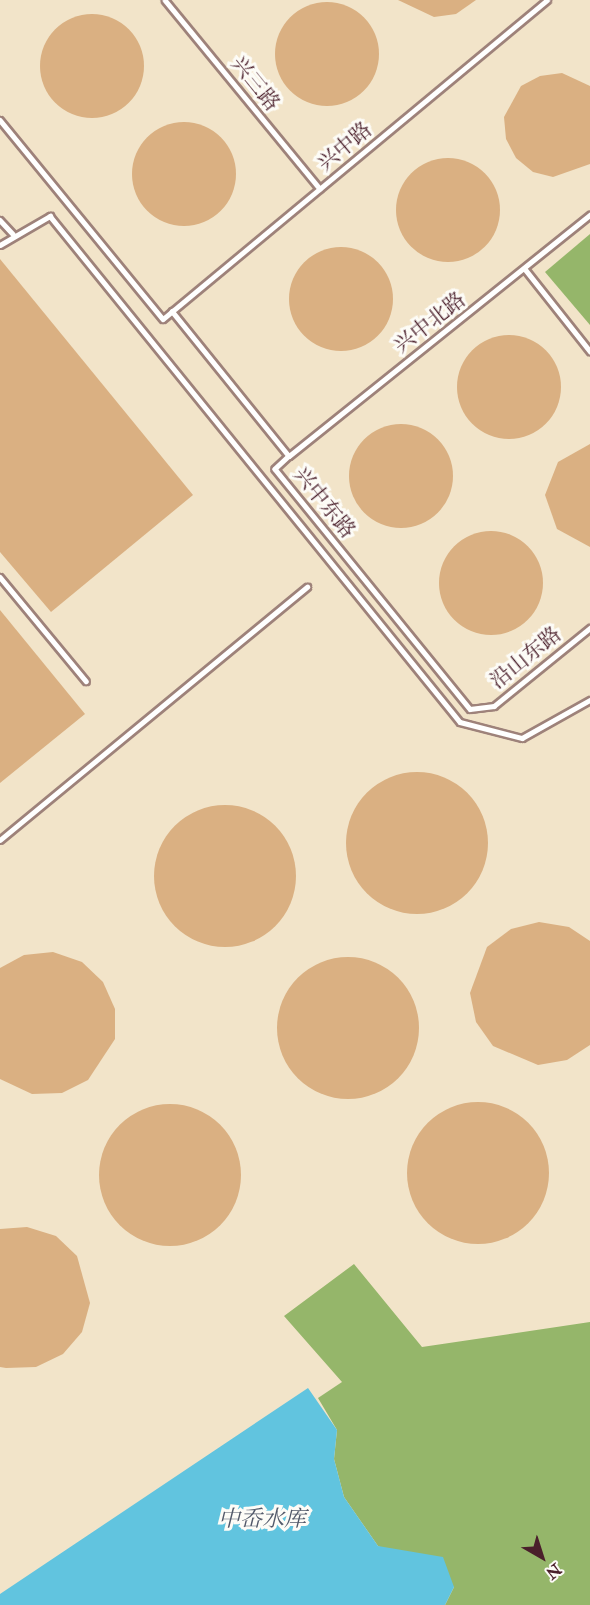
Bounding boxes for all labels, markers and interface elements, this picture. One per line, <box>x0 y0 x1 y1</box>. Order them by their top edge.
street label: 兴三路 <box>225 52 285 116</box>
street label: 兴中路 <box>313 117 377 177</box>
street label: 兴中北路 <box>389 287 471 359</box>
street label: 兴中东路 <box>288 462 360 544</box>
street label: 沿山东路 <box>485 622 567 694</box>
water label: 中岙水库 <box>218 1507 306 1533</box>
north arrow <box>512 1527 572 1587</box>
text: N <box>541 1559 565 1583</box>

